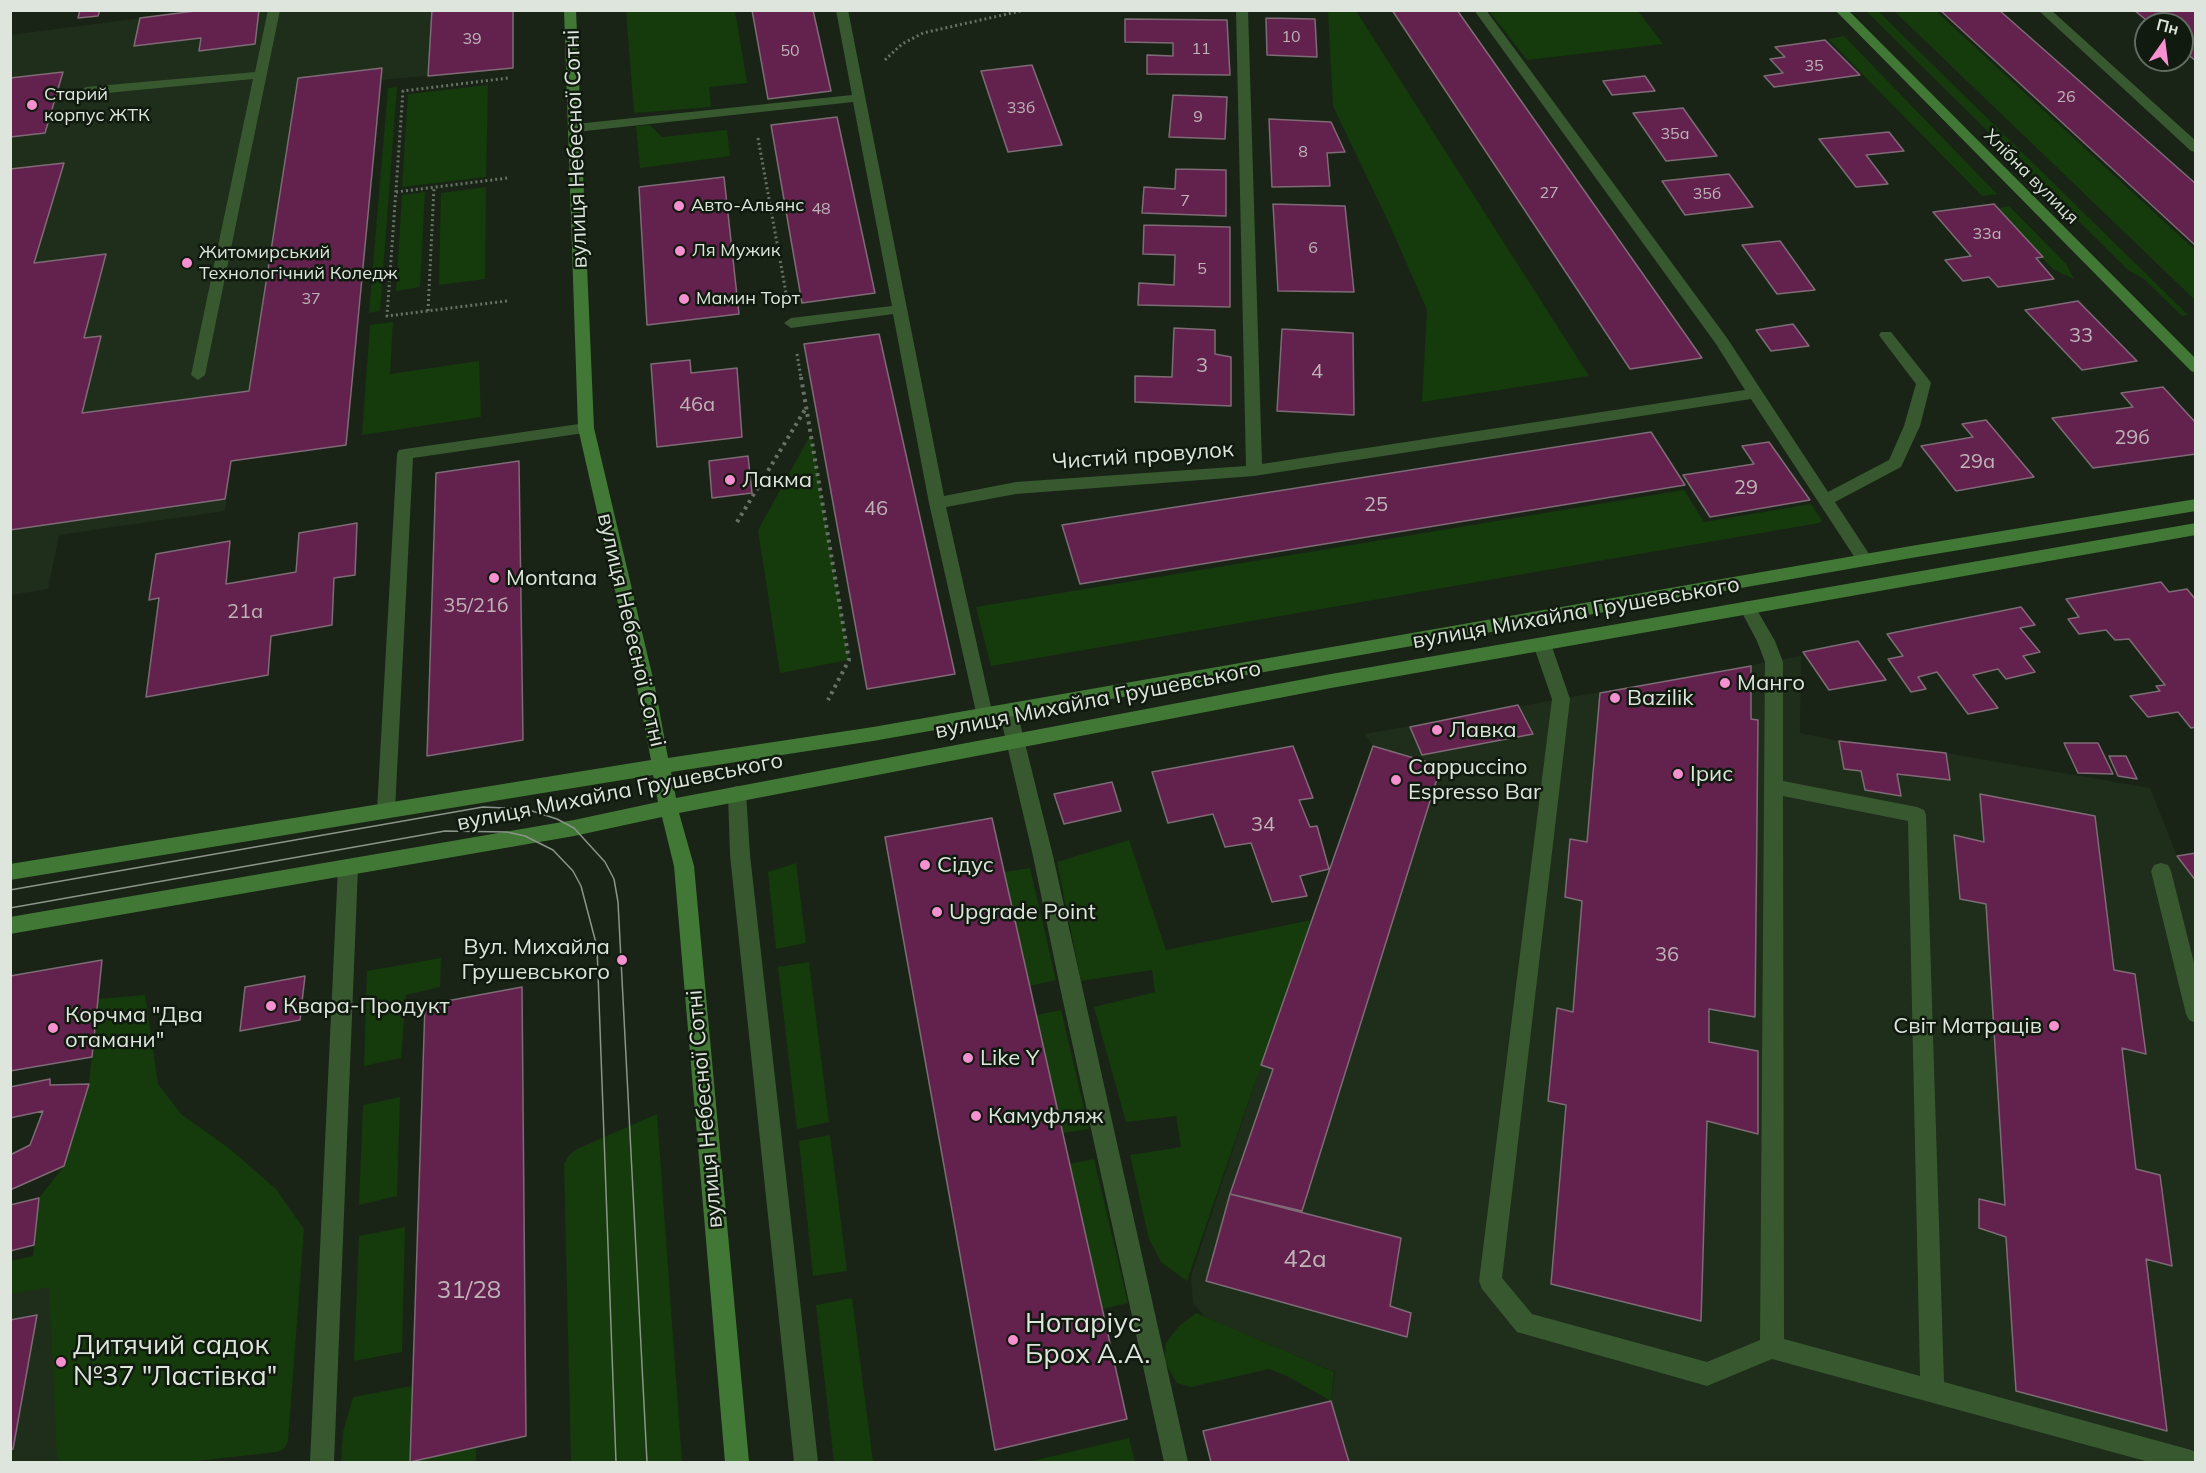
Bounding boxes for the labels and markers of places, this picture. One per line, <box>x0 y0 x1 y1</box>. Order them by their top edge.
place label: Старий корпус ЖТК <box>44 84 150 127</box>
marker: Старий корпус ЖТК <box>25 98 39 112</box>
place label: Авто-Альянс <box>691 195 804 217</box>
marker: Авто-Альянс <box>672 199 686 213</box>
place label: Ля Мужик <box>692 240 780 262</box>
place label: Житомирський Технологічний Коледж <box>199 242 398 284</box>
marker: Ля Мужик <box>673 244 687 258</box>
marker: Житомирський Технологічний Коледж <box>180 256 194 270</box>
place label: Мамин Торт <box>696 288 800 310</box>
marker: Мамин Торт <box>677 292 691 306</box>
place label: Лакма <box>742 467 812 493</box>
marker: Лакма <box>723 473 737 487</box>
place label: Montana <box>506 565 597 591</box>
marker: Montana <box>487 571 501 585</box>
place label: Манго <box>1737 670 1805 696</box>
marker: Манго <box>1718 676 1732 690</box>
place label: Bazilik <box>1627 685 1694 711</box>
marker: Bazilik <box>1608 691 1622 705</box>
place label: Лавка <box>1449 717 1517 743</box>
marker: Лавка <box>1430 723 1444 737</box>
place label: Cappuccino Espresso Bar <box>1408 754 1541 806</box>
place label: Ірис <box>1690 761 1733 787</box>
marker: Ірис <box>1671 767 1685 781</box>
marker: Cappuccino Espresso Bar <box>1389 773 1403 787</box>
place label: Сідус <box>937 852 994 878</box>
marker: Сідус <box>918 858 932 872</box>
place label: Upgrade Point <box>949 899 1096 925</box>
marker: Upgrade Point <box>930 905 944 919</box>
place label: Вул. Михайла Грушевського <box>462 934 610 986</box>
marker: Вул. Михайла Грушевського <box>615 953 629 967</box>
place label: Квара-Продукт <box>283 993 450 1019</box>
marker: Квара-Продукт <box>264 999 278 1013</box>
place label: Корчма "Два отамани" <box>65 1002 203 1054</box>
place label: Світ Матраців <box>1893 1013 2042 1039</box>
marker: Світ Матраців <box>2047 1019 2061 1033</box>
marker: Корчма "Два отамани" <box>46 1021 60 1035</box>
place label: Like Y <box>980 1045 1039 1071</box>
marker: Like Y <box>961 1051 975 1065</box>
place label: Камуфляж <box>988 1103 1103 1129</box>
marker: Камуфляж <box>969 1109 983 1123</box>
place label: Нотаріус Брох А.А. <box>1025 1308 1151 1371</box>
place label: Дитячий садок №37 "Ластівка" <box>73 1330 277 1393</box>
marker: Нотаріус Брох А.А. <box>1006 1333 1020 1347</box>
marker: Дитячий садок №37 "Ластівка" <box>54 1355 68 1369</box>

